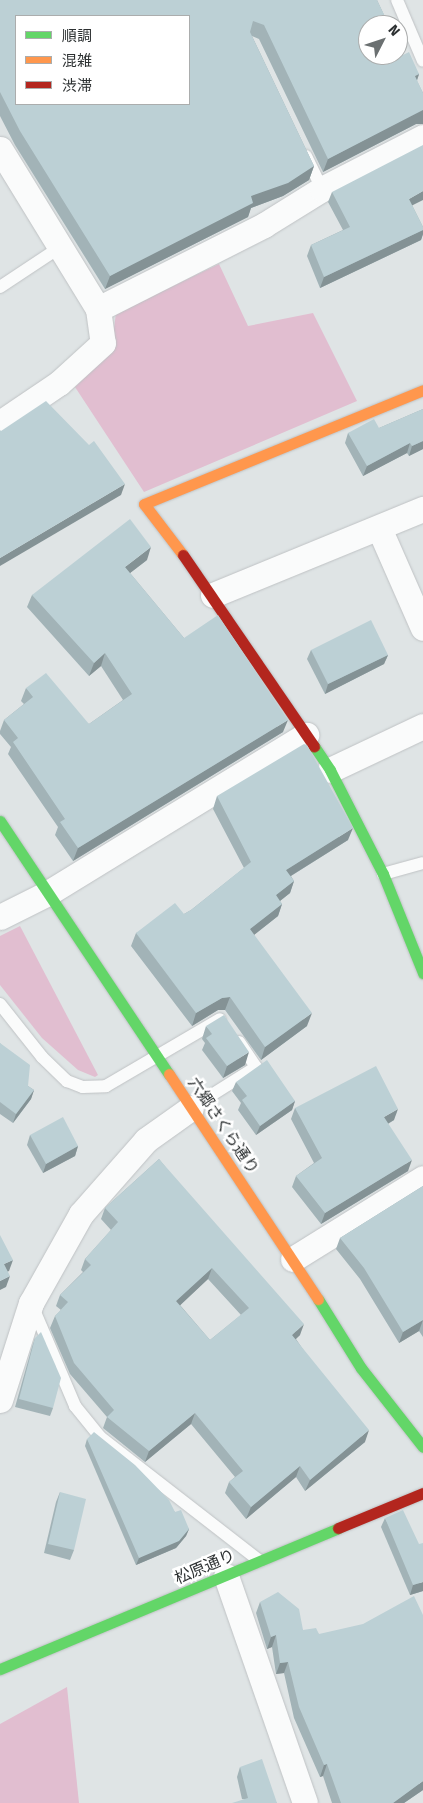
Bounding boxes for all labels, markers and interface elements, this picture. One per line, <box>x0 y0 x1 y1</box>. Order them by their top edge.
legend <box>15 15 190 105</box>
north arrow <box>358 15 408 65</box>
text: N <box>384 21 403 40</box>
text: 順調 <box>62 27 92 45</box>
text: 混雑 <box>62 52 92 70</box>
text: 渋滞 <box>62 77 92 95</box>
street label: 六郷さくら通り <box>184 1074 262 1178</box>
street label: 松原通り <box>172 1546 238 1588</box>

